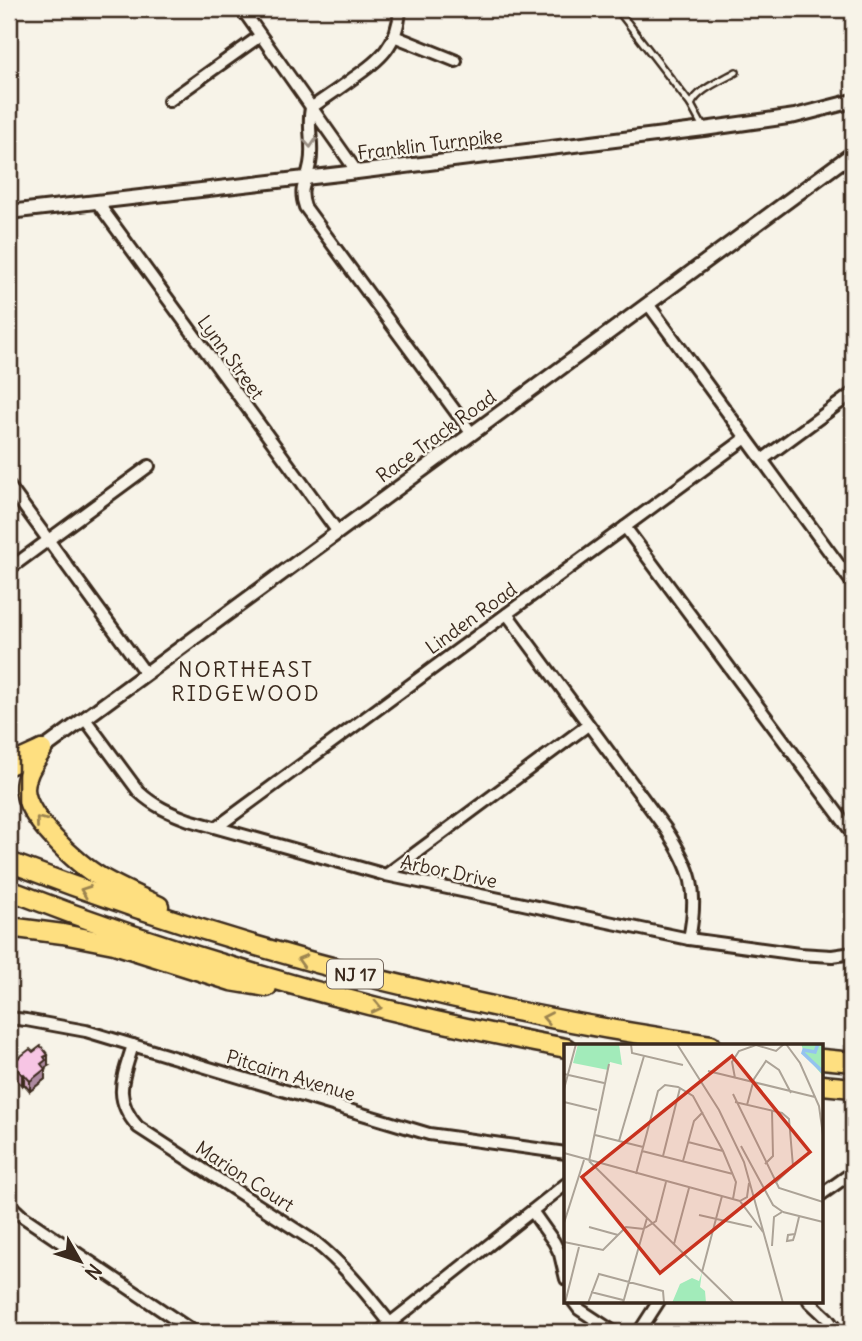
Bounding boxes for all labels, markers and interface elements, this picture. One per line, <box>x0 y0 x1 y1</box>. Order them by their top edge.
street label: Franklin Turnpike <box>356 123 504 165</box>
one-way arrow <box>302 138 317 149</box>
street label: Lynn Street <box>192 310 270 404</box>
street label: Race Track Road <box>371 384 501 488</box>
street label: Linden Road <box>421 577 521 659</box>
district label: NORTHEAST RIDGEWOOD <box>171 656 321 707</box>
one-way arrow <box>35 816 48 828</box>
street label: Arbor Drive <box>398 849 500 893</box>
one-way arrow <box>80 885 92 899</box>
one-way arrow <box>296 953 308 968</box>
road number: NJ 17 <box>327 959 383 988</box>
one-way arrow <box>371 998 383 1013</box>
one-way arrow <box>541 1011 553 1026</box>
street label: Pitcairn Avenue <box>224 1044 358 1106</box>
inset map <box>564 1044 824 1302</box>
street label: Marion Court <box>191 1135 299 1217</box>
north arrow <box>46 1226 116 1296</box>
text: N <box>80 1259 107 1284</box>

